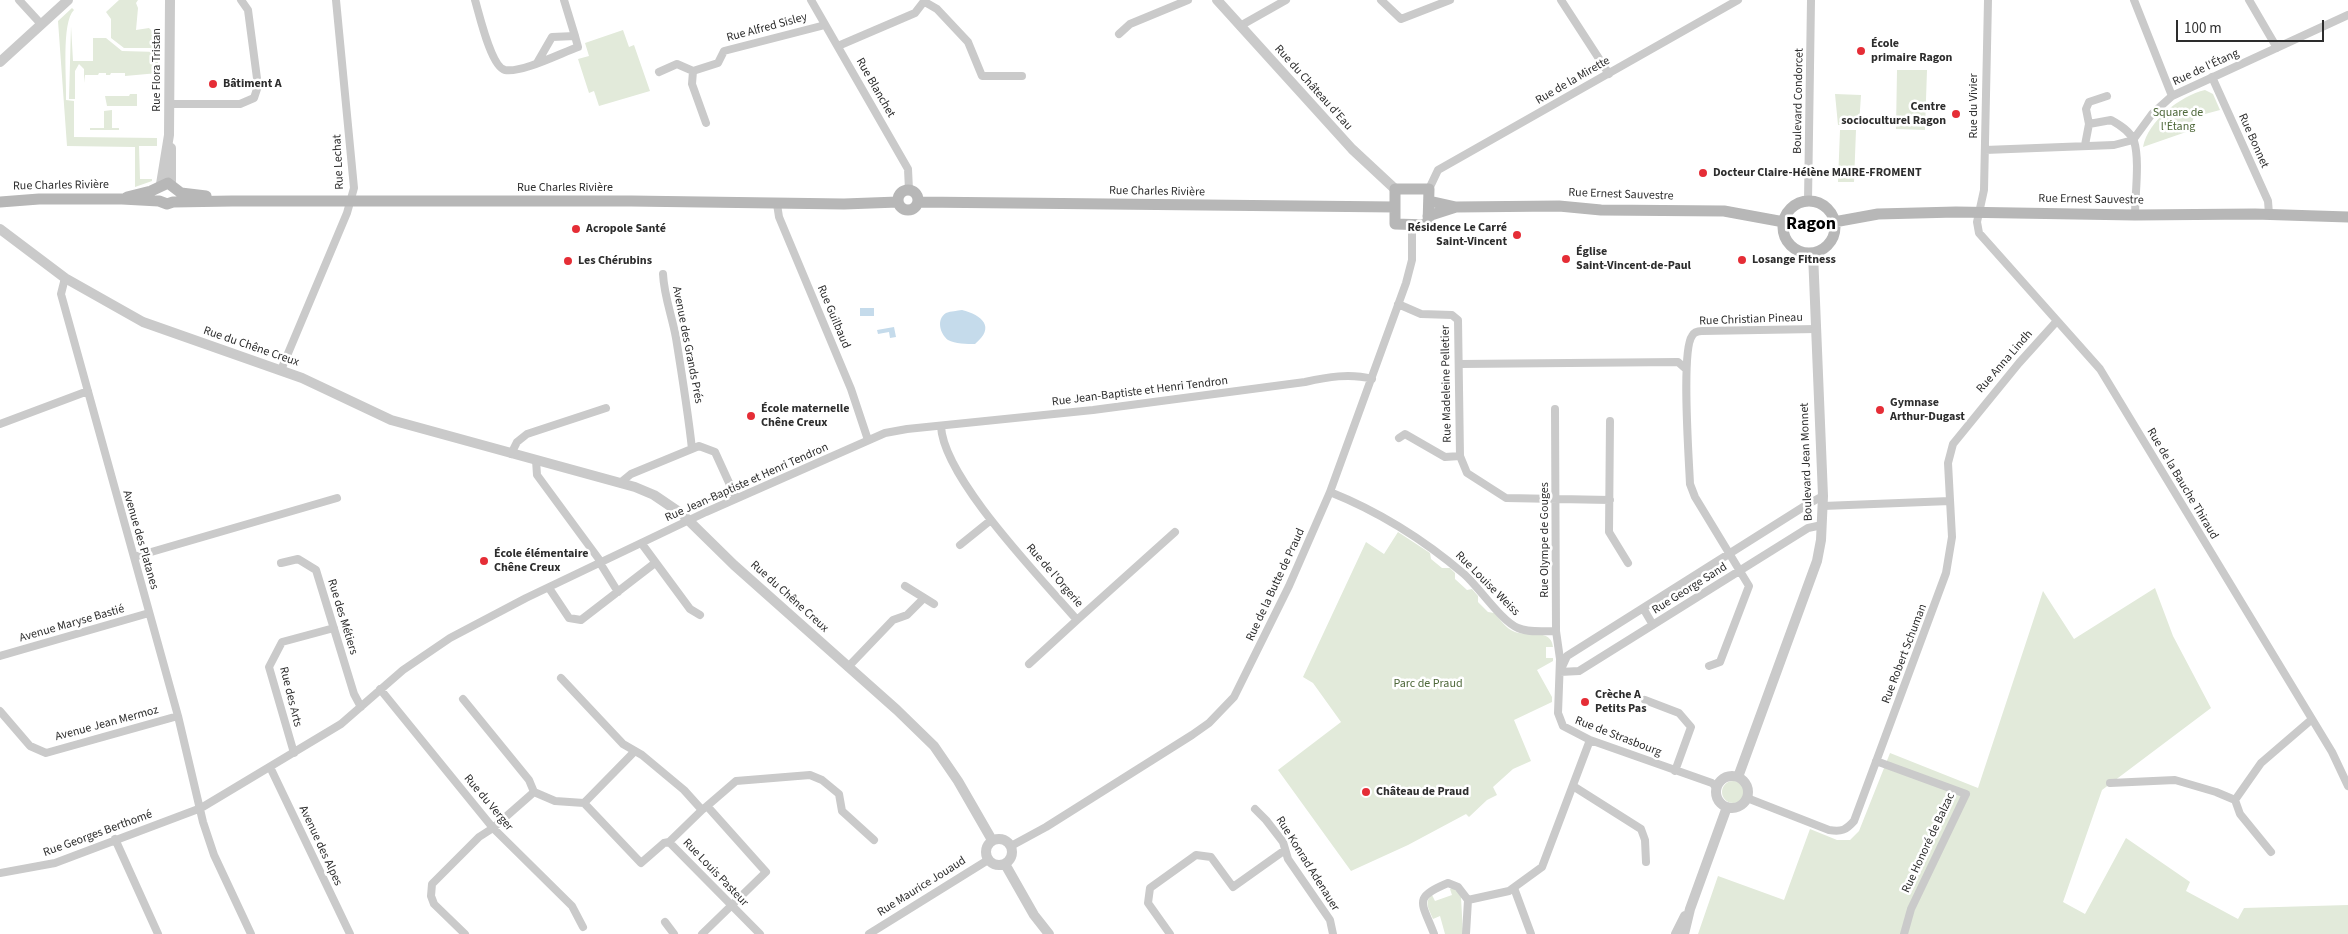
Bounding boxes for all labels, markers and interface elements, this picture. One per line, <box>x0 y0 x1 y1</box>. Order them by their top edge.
street label: Rue Alfred Sisley <box>725 10 809 46</box>
scale bar <box>2178 10 2326 42</box>
text: 100 m <box>2184 18 2222 39</box>
street label: Rue Flora Tristan <box>150 28 164 112</box>
place label: École primaire Ragon <box>1871 37 1952 65</box>
street label: Rue du Château d'Eau <box>1271 42 1355 134</box>
marker: École primaire Ragon <box>1855 45 1867 57</box>
street label: Rue de l'Étang <box>2171 46 2241 90</box>
street label: Boulevard Condorcet <box>1791 48 1807 154</box>
street label: Rue de la Mirette <box>1533 54 1613 108</box>
street label: Rue Blanchet <box>852 56 898 120</box>
street label: Rue du Vivier <box>1967 73 1981 139</box>
place label: Bâtiment A <box>223 77 282 91</box>
marker: Bâtiment A <box>207 78 219 90</box>
place label: Centre socioculturel Ragon <box>1841 100 1946 128</box>
park label: Square de l'Étang <box>2153 106 2203 134</box>
marker: Centre socioculturel Ragon <box>1950 108 1962 120</box>
street label: Rue Bonnet <box>2235 111 2271 171</box>
street label: Rue Lechat <box>330 134 348 190</box>
place label: Docteur Claire-Hélène MAIRE-FROMENT <box>1713 166 1922 180</box>
marker: Docteur Claire-Hélène MAIRE-FROMENT <box>1697 167 1709 179</box>
street label: Rue Charles Rivière <box>13 178 109 194</box>
street label: Rue Charles Rivière <box>517 181 613 195</box>
street label: Rue Charles Rivière <box>1109 184 1205 200</box>
street label: Rue Ernest Sauvestre <box>1568 186 1674 204</box>
street label: Rue Ernest Sauvestre <box>2038 192 2144 208</box>
district label: Ragon <box>1786 214 1836 236</box>
place label: Résidence Le Carré Saint-Vincent <box>1407 221 1507 249</box>
place label: Acropole Santé <box>586 222 666 236</box>
marker: Acropole Santé <box>570 223 582 235</box>
marker: Résidence Le Carré Saint-Vincent <box>1511 229 1523 241</box>
place label: Église Saint-Vincent-de-Paul <box>1576 245 1691 273</box>
marker: Église Saint-Vincent-de-Paul <box>1560 253 1572 265</box>
place label: Losange Fitness <box>1752 253 1836 267</box>
place label: Les Chérubins <box>578 254 652 268</box>
marker: Losange Fitness <box>1736 254 1748 266</box>
marker: Les Chérubins <box>562 255 574 267</box>
street label: Rue Guilbaud <box>813 283 853 351</box>
street label: Avenue des Grands Prés <box>669 285 705 405</box>
street label: Rue Christian Pineau <box>1699 311 1803 329</box>
street label: Rue du Chêne Creux <box>201 324 301 370</box>
street label: Rue Madeleine Pelletier <box>1439 325 1455 443</box>
street label: Rue Anna Lindh <box>1974 328 2036 396</box>
street label: Rue Jean-Baptiste et Henri Tendron <box>1051 374 1229 410</box>
place label: Gymnase Arthur-Dugast <box>1890 396 1965 424</box>
place label: École maternelle Chêne Creux <box>761 402 849 430</box>
street label: Boulevard Jean Monnet <box>1798 403 1816 521</box>
marker: Gymnase Arthur-Dugast <box>1874 404 1886 416</box>
marker: École maternelle Chêne Creux <box>745 410 757 422</box>
street label: Rue de la Bauche Thiraud <box>2143 426 2221 542</box>
street label: Rue Jean-Baptiste et Henri Tendron <box>663 440 831 526</box>
street label: Rue Olympe de Gouges <box>1538 482 1552 598</box>
street label: Avenue des Platanes <box>119 489 161 591</box>
street label: Rue de la Butte de Praud <box>1244 526 1308 644</box>
street label: Rue de l'Orgerie <box>1022 541 1086 611</box>
place label: École élémentaire Chêne Creux <box>494 547 589 575</box>
street label: Rue Louise Weiss <box>1452 549 1522 619</box>
marker: École élémentaire Chêne Creux <box>478 555 490 567</box>
street label: Rue du Chêne Creux <box>747 558 831 636</box>
street label: Rue George Sand <box>1650 560 1730 618</box>
street label: Rue des Métiers <box>324 577 360 657</box>
street label: Avenue Maryse Bastié <box>18 602 126 646</box>
street label: Rue Robert Schuman <box>1879 602 1931 706</box>
street label: Rue des Arts <box>276 665 304 729</box>
park label: Parc de Praud <box>1393 677 1463 691</box>
place label: Crèche A Petits Pas <box>1595 688 1646 716</box>
marker: Crèche A Petits Pas <box>1579 696 1591 708</box>
street label: Avenue Jean Mermoz <box>54 703 160 745</box>
street label: Rue de Strasbourg <box>1573 714 1663 760</box>
street label: Rue du Verger <box>460 772 516 834</box>
place label: Château de Praud <box>1376 785 1469 799</box>
marker: Château de Praud <box>1360 786 1372 798</box>
street label: Rue Honoré de Balzac <box>1899 791 1959 895</box>
street label: Avenue des Alpes <box>295 804 345 888</box>
street label: Rue Georges Berthomé <box>41 808 155 860</box>
street label: Rue Konrad Adenauer <box>1272 814 1342 914</box>
street label: Rue Louis Pasteur <box>679 836 751 910</box>
street label: Rue Maurice Jouaud <box>875 854 969 920</box>

